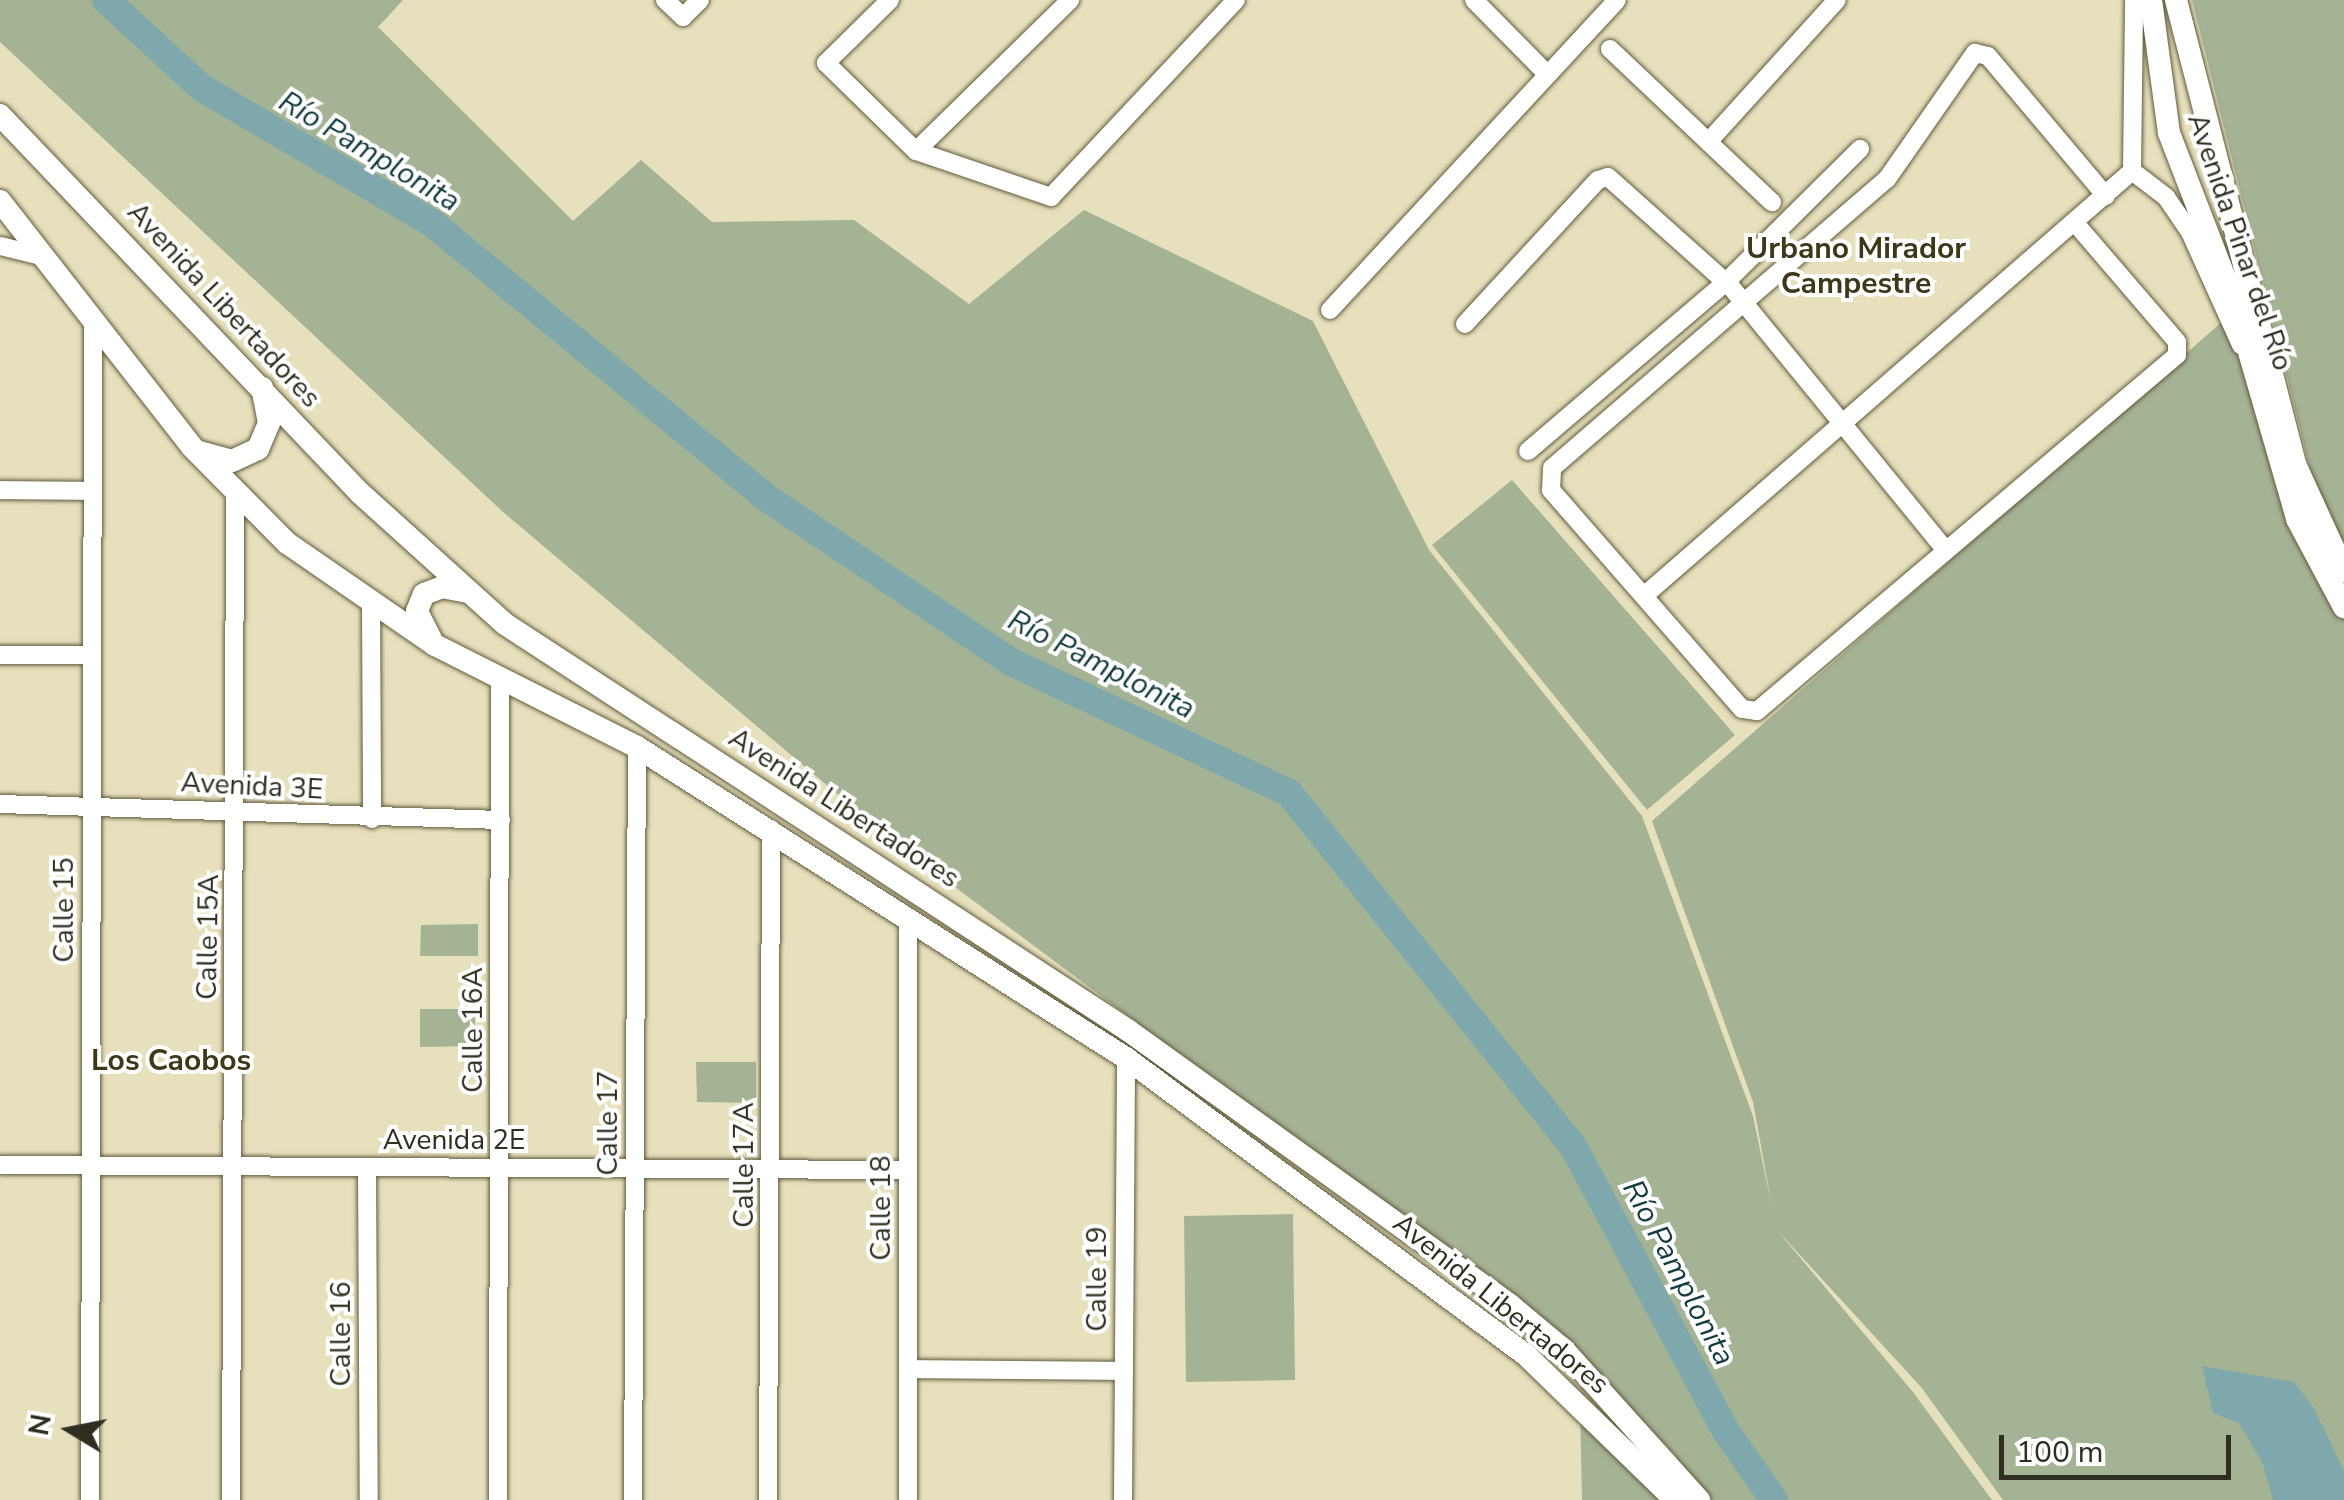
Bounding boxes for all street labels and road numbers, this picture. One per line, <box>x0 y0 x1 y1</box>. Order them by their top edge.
street label: Avenida Pinar del Río <box>2180 109 2300 375</box>
street label: Avenida Libertadores <box>120 196 328 414</box>
street label: Avenida Libertadores <box>722 721 966 895</box>
street label: Avenida 3E <box>180 765 324 807</box>
street label: Calle 15 <box>47 857 81 963</box>
street label: Calle 15A <box>190 874 226 1000</box>
street label: Calle 16A <box>456 967 490 1093</box>
street label: Calle 17 <box>591 1070 625 1176</box>
street label: Calle 17A <box>727 1102 761 1228</box>
street label: Avenida 2E <box>383 1123 525 1157</box>
street label: Calle 18 <box>864 1155 898 1261</box>
street label: Avenida Libertadores <box>1386 1207 1616 1401</box>
street label: Calle 19 <box>1080 1226 1114 1332</box>
street label: Calle 16 <box>324 1281 358 1387</box>

